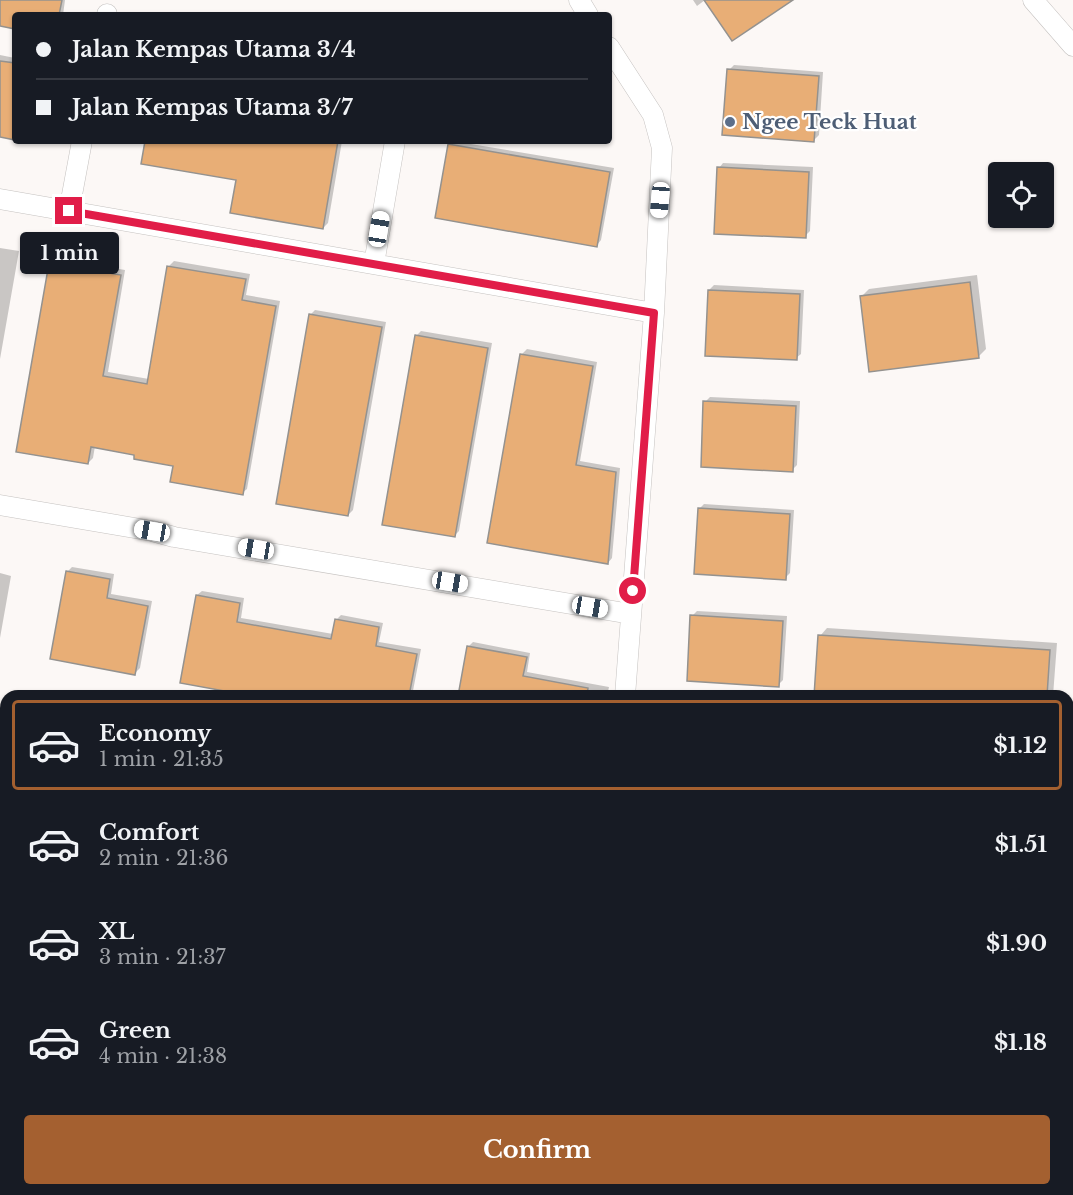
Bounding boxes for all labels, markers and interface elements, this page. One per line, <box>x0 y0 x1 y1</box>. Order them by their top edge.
text: Jalan Kempas Utama 3/4 <box>72 36 356 63</box>
text: Jalan Kempas Utama 3/7 <box>72 94 353 121</box>
place label: Ngee Teck Huat <box>742 109 917 135</box>
marker: Ngee Teck Huat <box>723 115 737 129</box>
map controls <box>988 162 1054 228</box>
button: locate <box>988 162 1054 228</box>
car <box>649 181 671 219</box>
route end <box>55 197 82 224</box>
car <box>367 210 391 248</box>
callout: 1 min <box>20 232 118 274</box>
text: 1 min <box>41 241 98 265</box>
car <box>133 519 171 543</box>
car <box>237 537 275 561</box>
car <box>431 570 469 594</box>
route start <box>619 577 646 604</box>
car <box>571 595 609 619</box>
icon: car <box>27 718 81 772</box>
text: Economy <box>99 720 211 747</box>
text: $1.12 <box>994 732 1047 759</box>
text: 1 min · 21:35 <box>99 747 224 771</box>
icon: car <box>27 817 81 871</box>
text: Comfort <box>99 819 199 846</box>
text: $1.51 <box>995 831 1047 858</box>
text: 2 min · 21:36 <box>99 846 228 870</box>
icon: car <box>27 916 81 970</box>
text: XL <box>99 918 134 945</box>
text: $1.90 <box>986 930 1047 957</box>
text: 3 min · 21:37 <box>99 945 226 969</box>
icon: car <box>27 1015 81 1069</box>
text: Green <box>99 1017 171 1044</box>
text: $1.18 <box>994 1029 1047 1056</box>
text: 4 min · 21:38 <box>99 1044 227 1068</box>
button: Confirm <box>24 1115 1050 1184</box>

